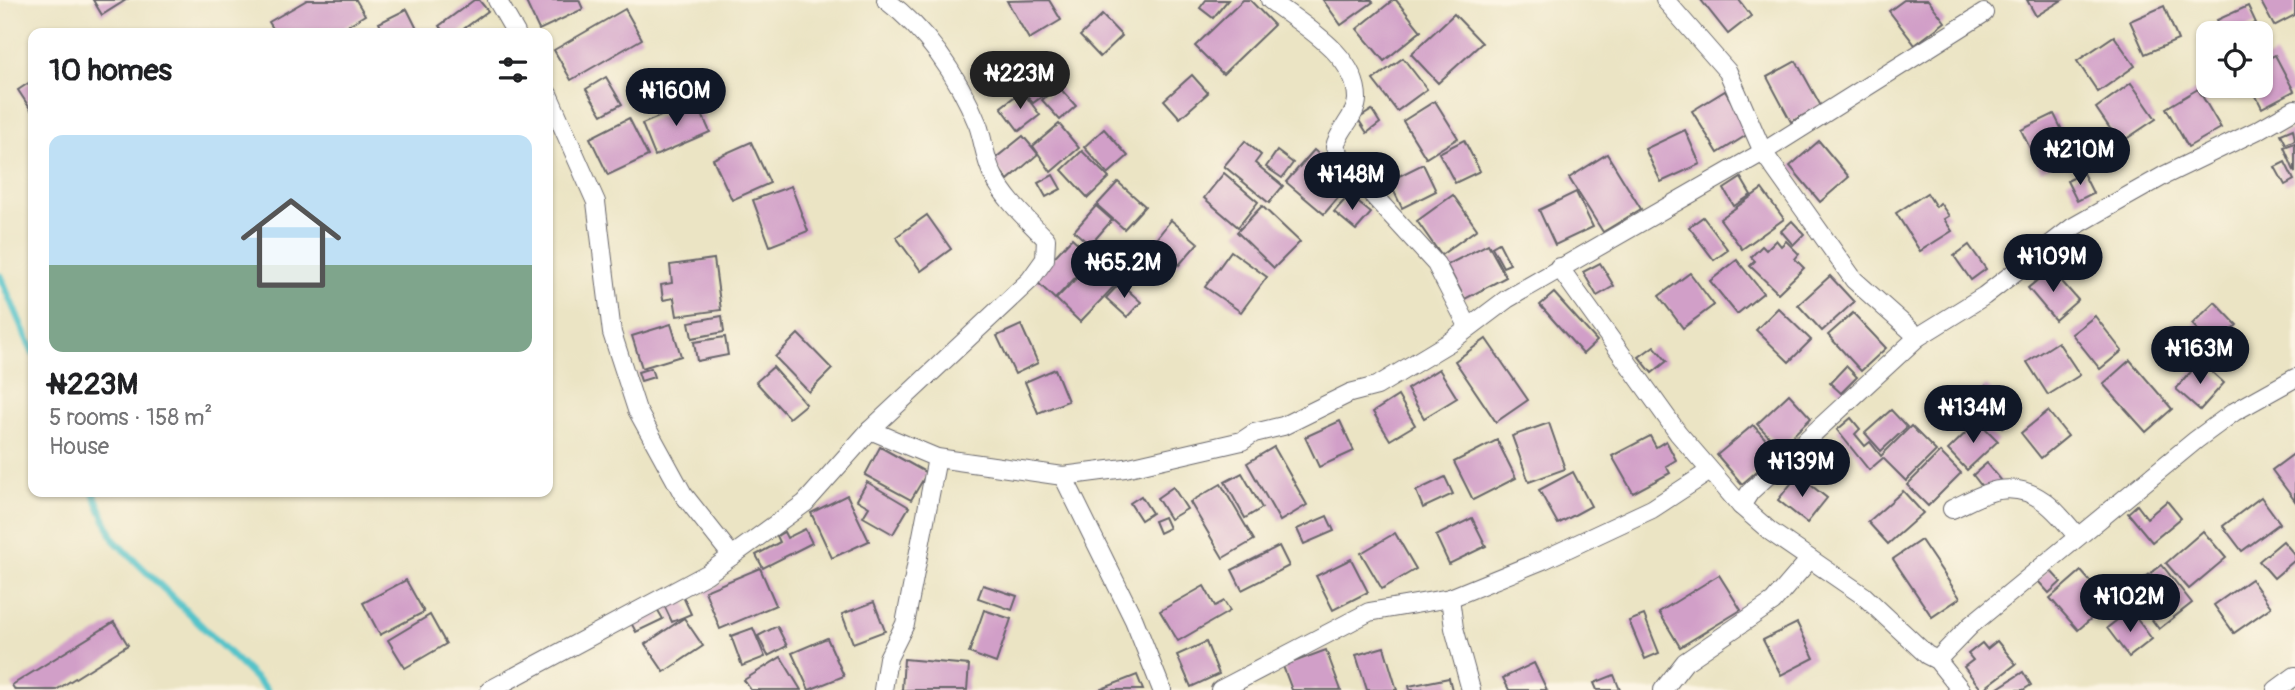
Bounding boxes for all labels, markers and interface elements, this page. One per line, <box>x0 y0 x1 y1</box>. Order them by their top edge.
map controls <box>2196 21 2273 98</box>
button: locate <box>2196 21 2273 98</box>
icon: filters <box>494 51 532 89</box>
text: 10 homes <box>49 52 172 89</box>
pin: ₦223M <box>971 52 1069 111</box>
text: ₦223M <box>986 59 1054 88</box>
pin: ₦160M <box>627 68 725 128</box>
text: ₦160M <box>642 76 710 105</box>
pin: ₦210M <box>2031 128 2129 187</box>
text: ₦210M <box>2046 135 2114 164</box>
pin: ₦148M <box>1303 152 1401 212</box>
text: ₦148M <box>1320 160 1384 189</box>
icon: home <box>228 180 354 306</box>
pin: ₦109M <box>2004 234 2102 294</box>
pin: ₦65.2M <box>1067 240 1181 300</box>
text: ₦109M <box>2020 242 2086 271</box>
text: ₦65.2M <box>1087 248 1161 277</box>
pin: ₦163M <box>2151 326 2249 386</box>
text: ₦163M <box>2167 334 2233 363</box>
text: ₦223M <box>49 366 138 403</box>
pin: ₦134M <box>1924 386 2022 445</box>
text: ₦134M <box>1940 393 2006 422</box>
text: 5 rooms · 158 m² <box>49 403 212 432</box>
text: House <box>49 432 109 461</box>
pin: ₦139M <box>1753 440 1851 499</box>
text: ₦139M <box>1770 447 1834 476</box>
pin: ₦102M <box>2081 574 2179 634</box>
text: ₦102M <box>2096 582 2164 611</box>

